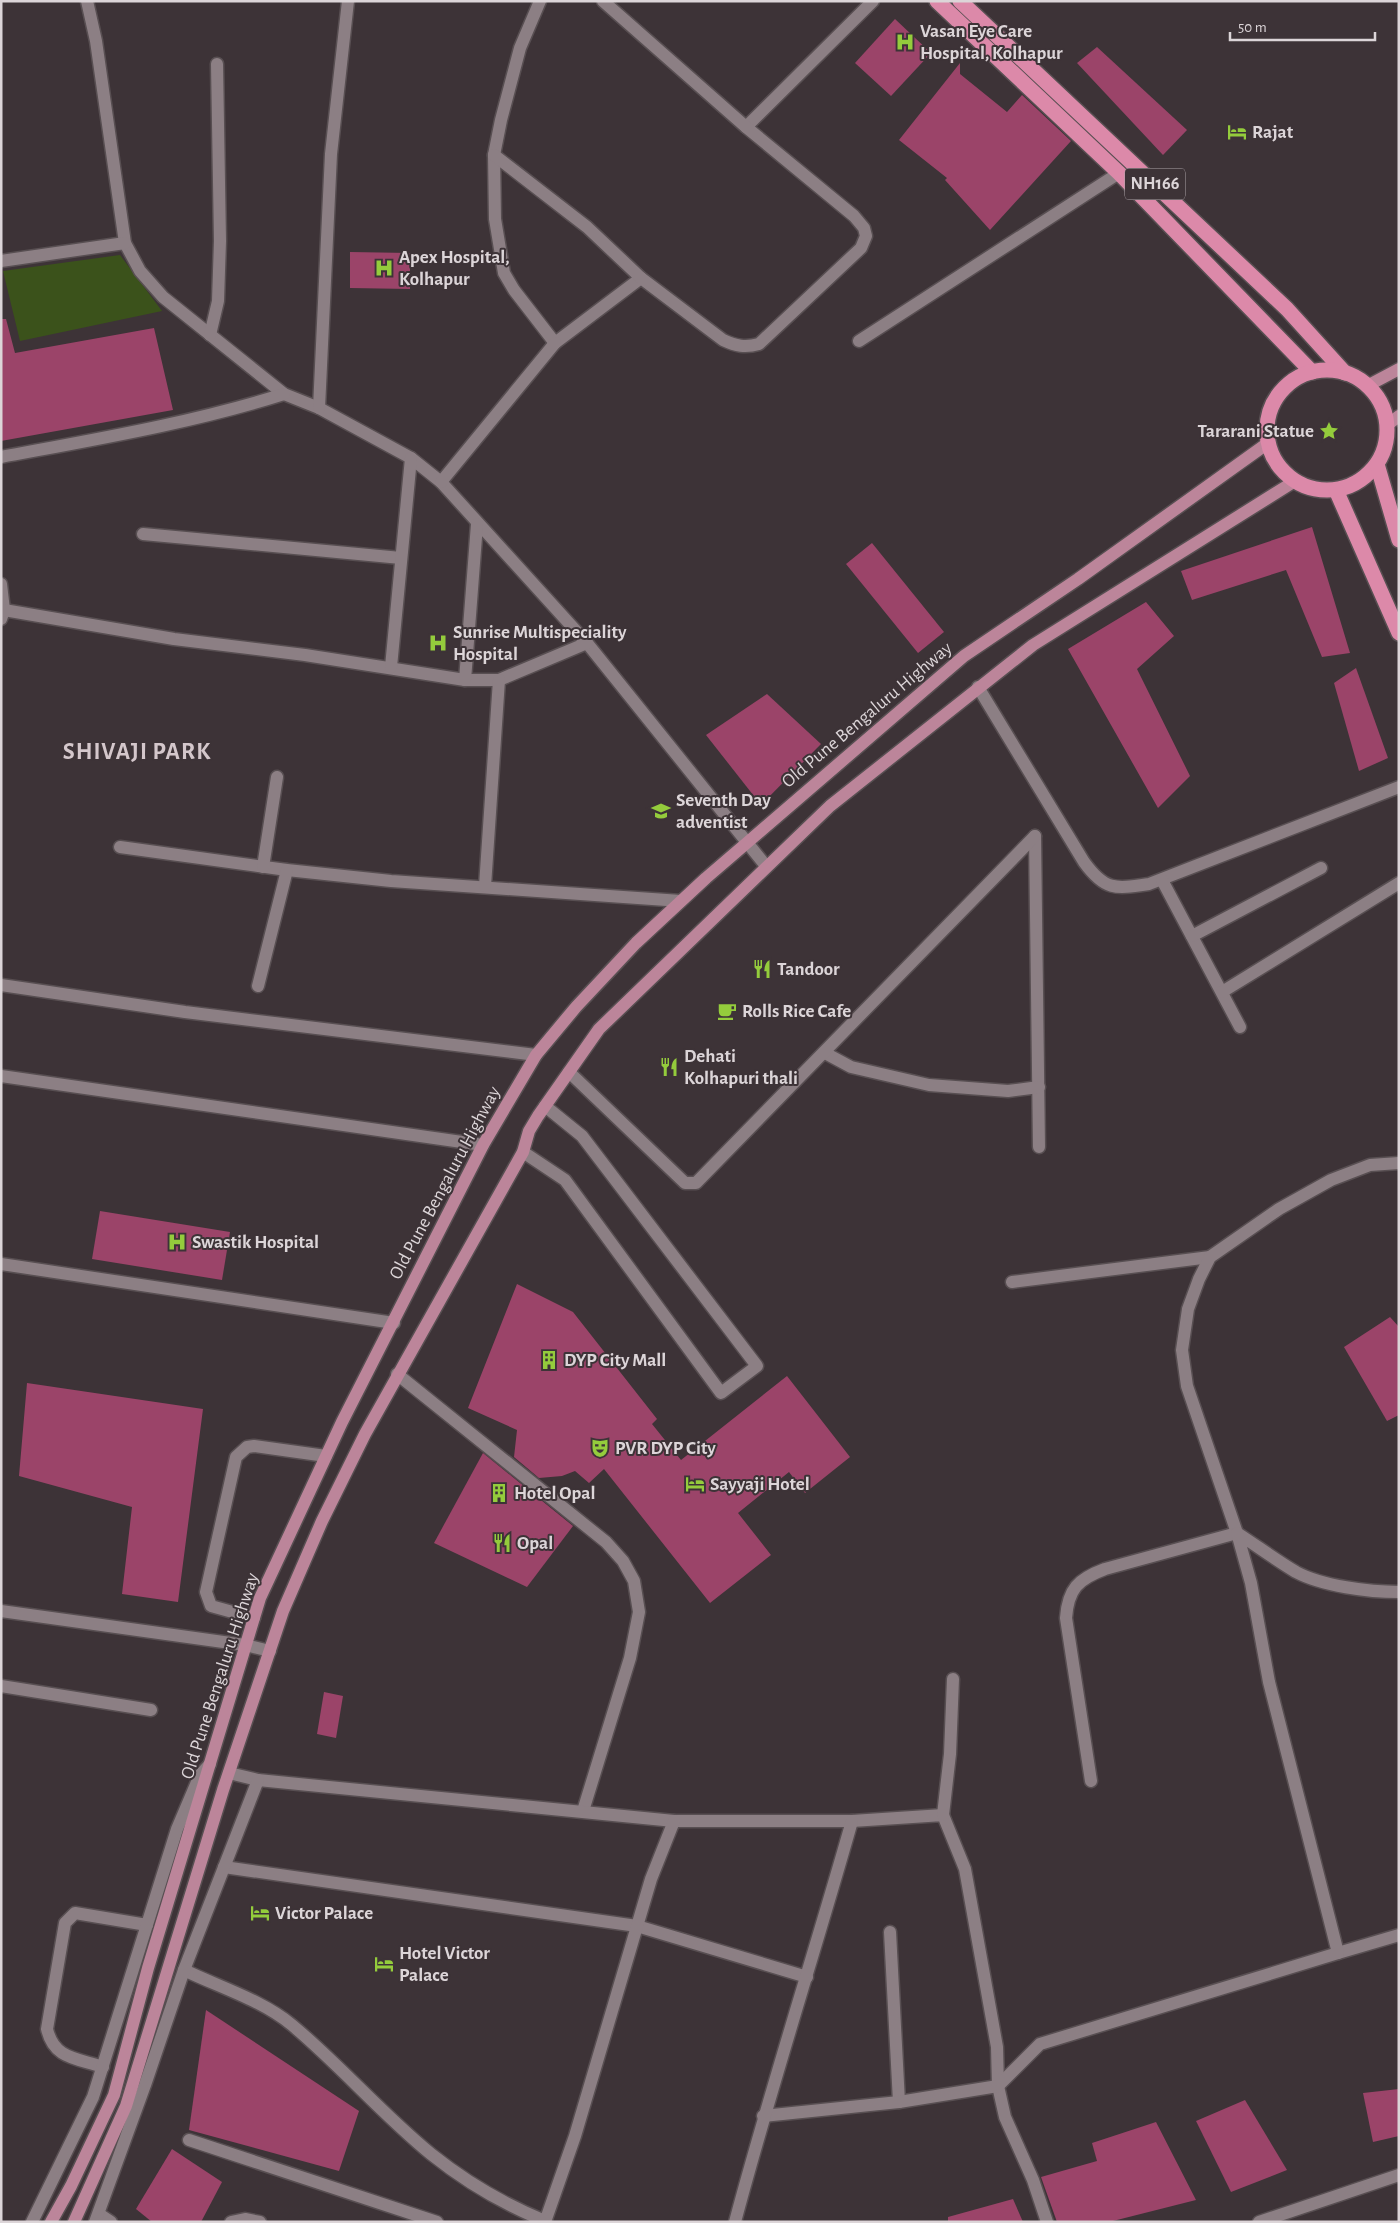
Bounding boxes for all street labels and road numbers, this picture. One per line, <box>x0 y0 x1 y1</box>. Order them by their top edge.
road number: NH166 <box>1125 168 1185 200</box>
street label: Old Pune Bengaluru Highway <box>778 638 956 792</box>
street label: Old Pune Bengaluru Highway <box>386 1083 504 1283</box>
street label: Old Pune Bengaluru Highway <box>178 1571 262 1781</box>

